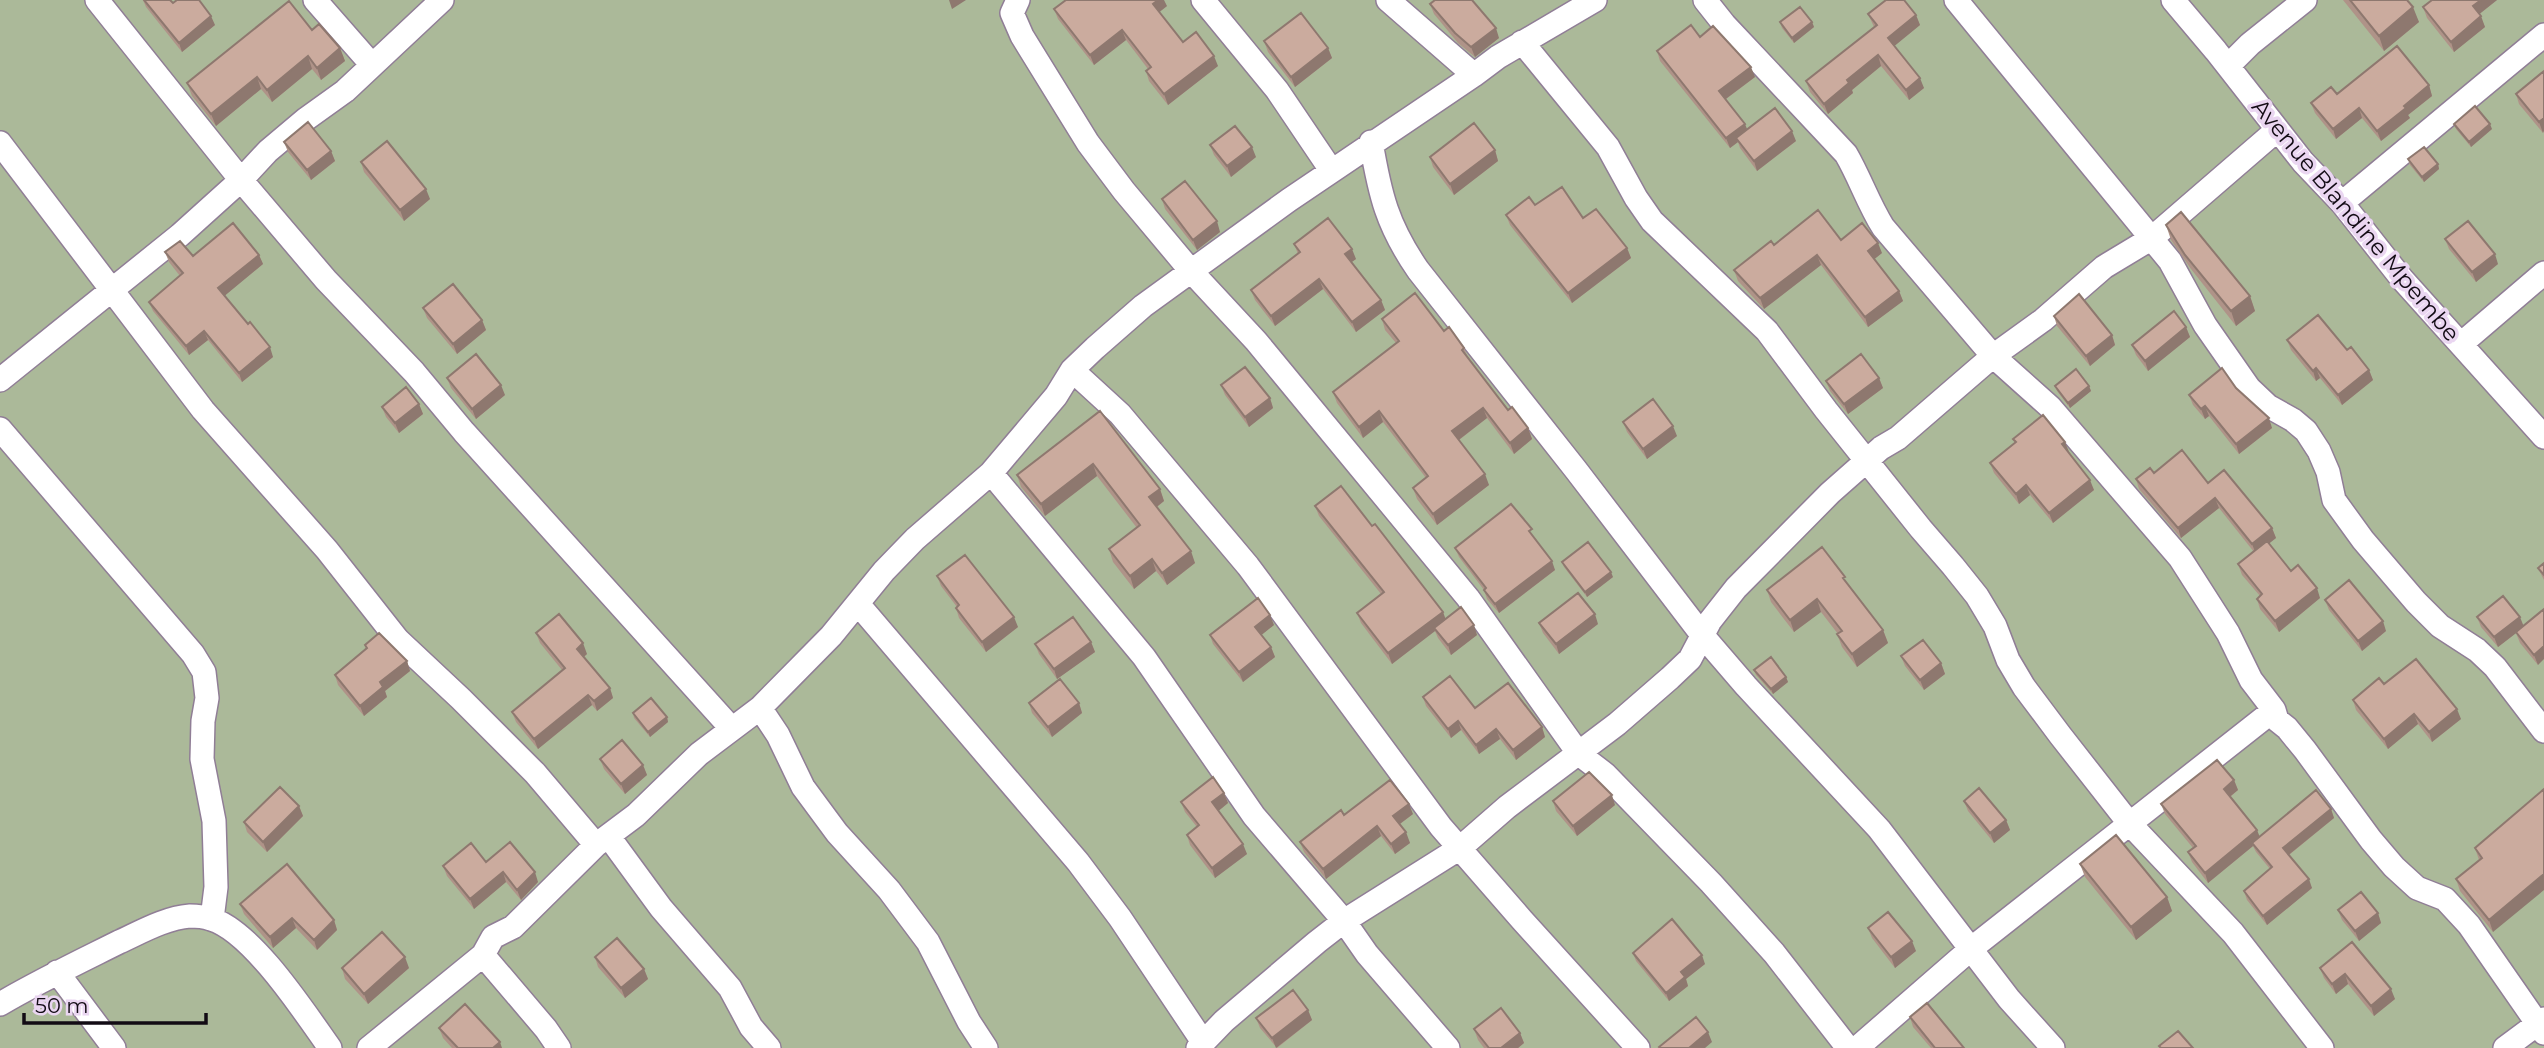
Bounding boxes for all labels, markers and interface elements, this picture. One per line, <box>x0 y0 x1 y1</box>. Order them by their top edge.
street label: Avenue Blandine Mpembe <box>2246 93 2466 347</box>
scale bar <box>24 982 206 1026</box>
text: 50 m <box>35 993 89 1018</box>

